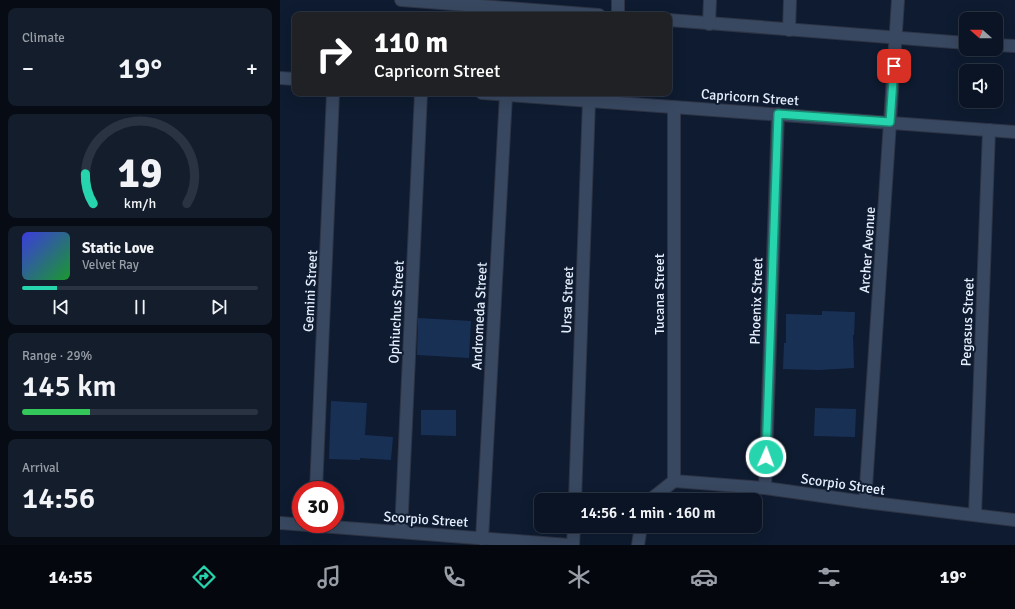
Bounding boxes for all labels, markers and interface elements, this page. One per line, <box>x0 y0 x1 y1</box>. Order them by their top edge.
north arrow <box>959 12 1003 56</box>
map controls <box>959 12 1003 108</box>
text: 110 m <box>374 26 448 60</box>
icon: right <box>308 28 360 80</box>
text: Climate <box>22 30 65 46</box>
pin <box>877 49 911 83</box>
text: 19° <box>118 50 162 87</box>
text: − <box>22 55 34 82</box>
text: + <box>246 55 258 82</box>
icon: arrive <box>883 55 905 77</box>
text: Capricorn Street <box>374 60 500 82</box>
button: sound <box>959 64 1003 108</box>
street label: Capricorn Street <box>700 86 800 109</box>
text: 19 <box>118 148 162 199</box>
text: km/h <box>124 195 156 212</box>
street label: Archer Avenue <box>856 206 879 294</box>
text: Static Love <box>82 239 154 257</box>
street label: Gemini Street <box>300 250 321 332</box>
street label: Tucana Street <box>651 253 668 335</box>
text: Velvet Ray <box>82 257 139 273</box>
street label: Phoenix Street <box>746 257 767 345</box>
street label: Ophiuchus Street <box>385 260 408 364</box>
street label: Andromeda Street <box>468 262 491 370</box>
street label: Ursa Street <box>558 266 577 334</box>
street label: Pegasus Street <box>957 277 978 367</box>
icon: previous <box>50 296 72 318</box>
icon: pause <box>129 296 151 318</box>
icon: next <box>208 296 230 318</box>
text: Range · 29% <box>22 348 92 364</box>
text: 145 km <box>22 368 117 405</box>
position arrow <box>745 436 787 478</box>
text: Arrival <box>22 460 59 476</box>
street label: Scorpio Street <box>800 470 886 499</box>
text: 14:56 <box>22 480 95 517</box>
speed limit sign: 30 <box>292 481 344 533</box>
text: 14:56 · 1 min · 160 m <box>581 504 715 522</box>
street label: Scorpio Street <box>383 508 469 531</box>
icon: directions <box>190 563 218 591</box>
icon: music <box>315 563 343 591</box>
icon: phone <box>440 563 468 591</box>
icon: climate <box>565 563 593 591</box>
icon: car <box>690 563 718 591</box>
icon: filters <box>815 563 843 591</box>
text: 14:55 <box>49 566 93 588</box>
text: 19° <box>940 566 966 588</box>

